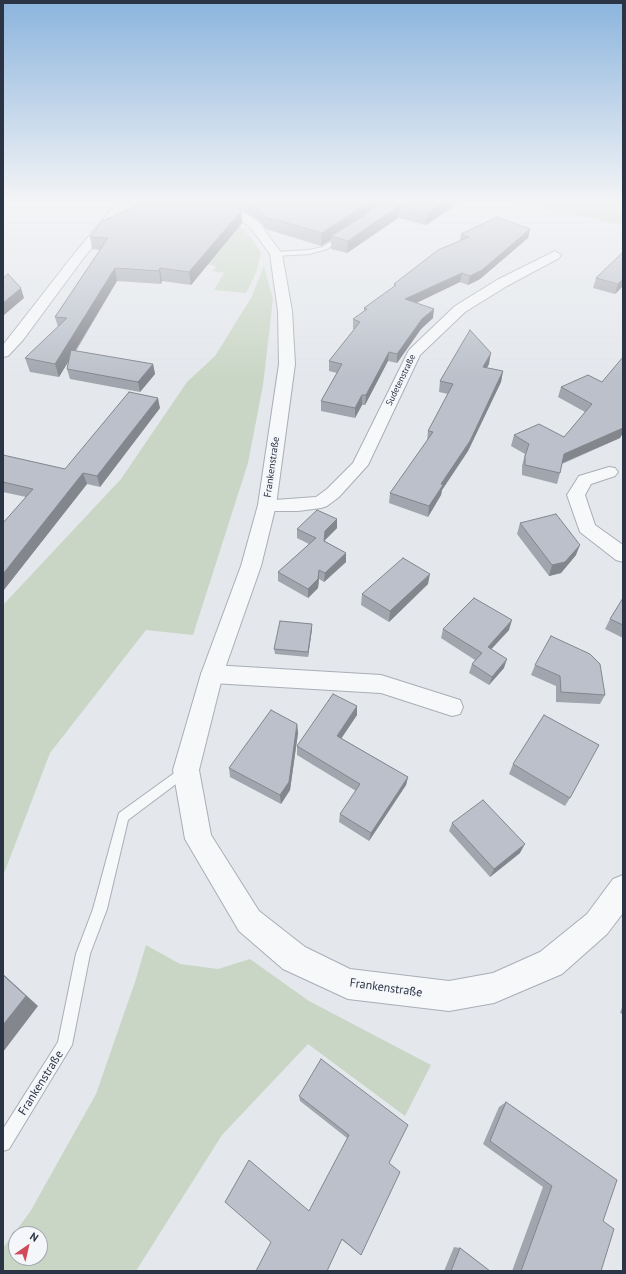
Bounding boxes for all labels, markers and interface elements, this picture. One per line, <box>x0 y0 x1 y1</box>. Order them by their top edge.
street label: Sudetenstraße <box>384 353 418 407</box>
street label: Frankenstraße <box>262 436 282 498</box>
street label: Frankenstraße <box>349 976 423 1000</box>
street label: Frankenstraße <box>15 1048 67 1118</box>
north arrow <box>8 1226 48 1266</box>
text: N <box>27 1229 41 1245</box>

